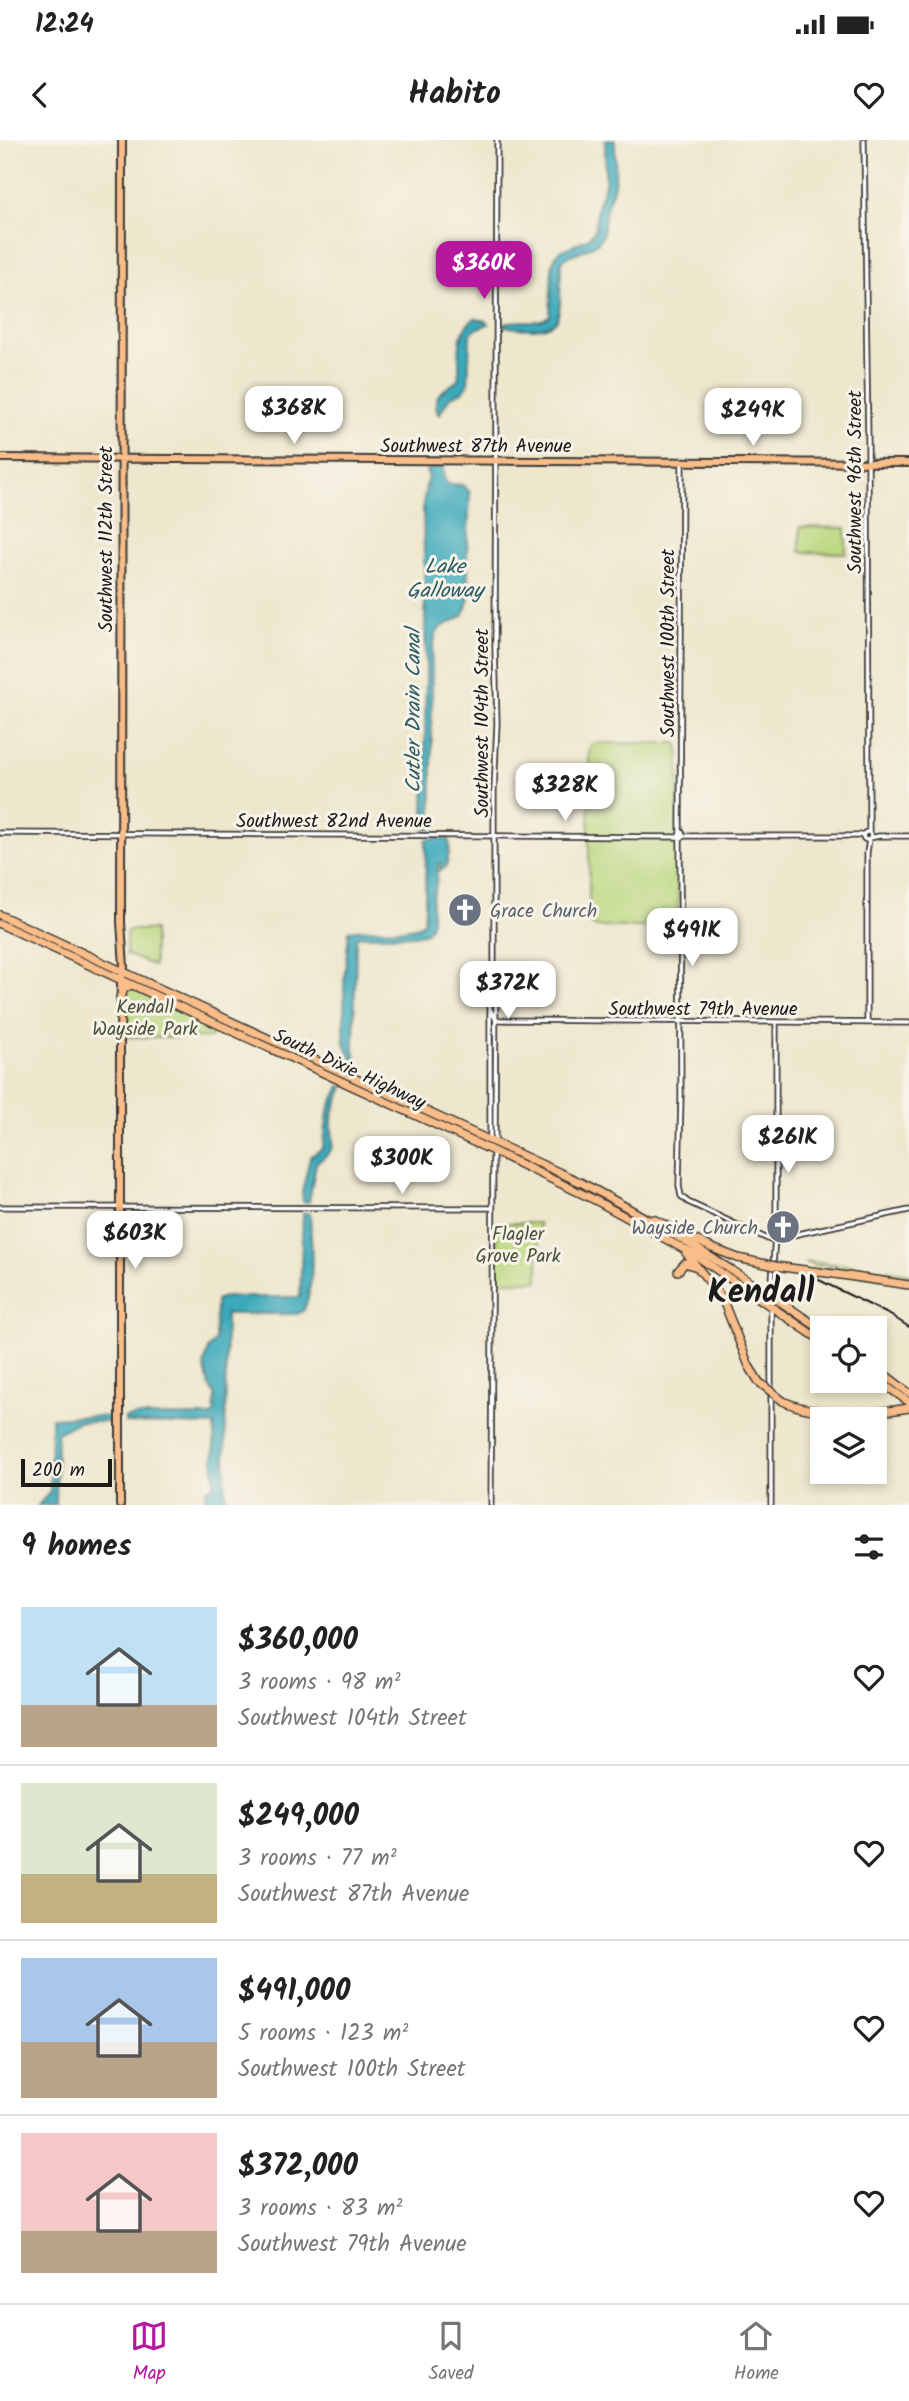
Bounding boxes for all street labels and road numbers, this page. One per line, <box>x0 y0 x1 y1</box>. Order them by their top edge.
street label: Southwest 96th Street <box>841 390 871 573</box>
street label: Southwest 87th Avenue <box>380 432 572 462</box>
street label: Southwest 112th Street <box>92 445 122 632</box>
street label: Southwest 100th Street <box>654 548 684 737</box>
street label: Southwest 104th Street <box>468 628 498 818</box>
street label: Southwest 82nd Avenue <box>236 807 432 837</box>
street label: Southwest 79th Avenue <box>609 995 798 1025</box>
street label: South Dixie Highway <box>268 1021 432 1119</box>

